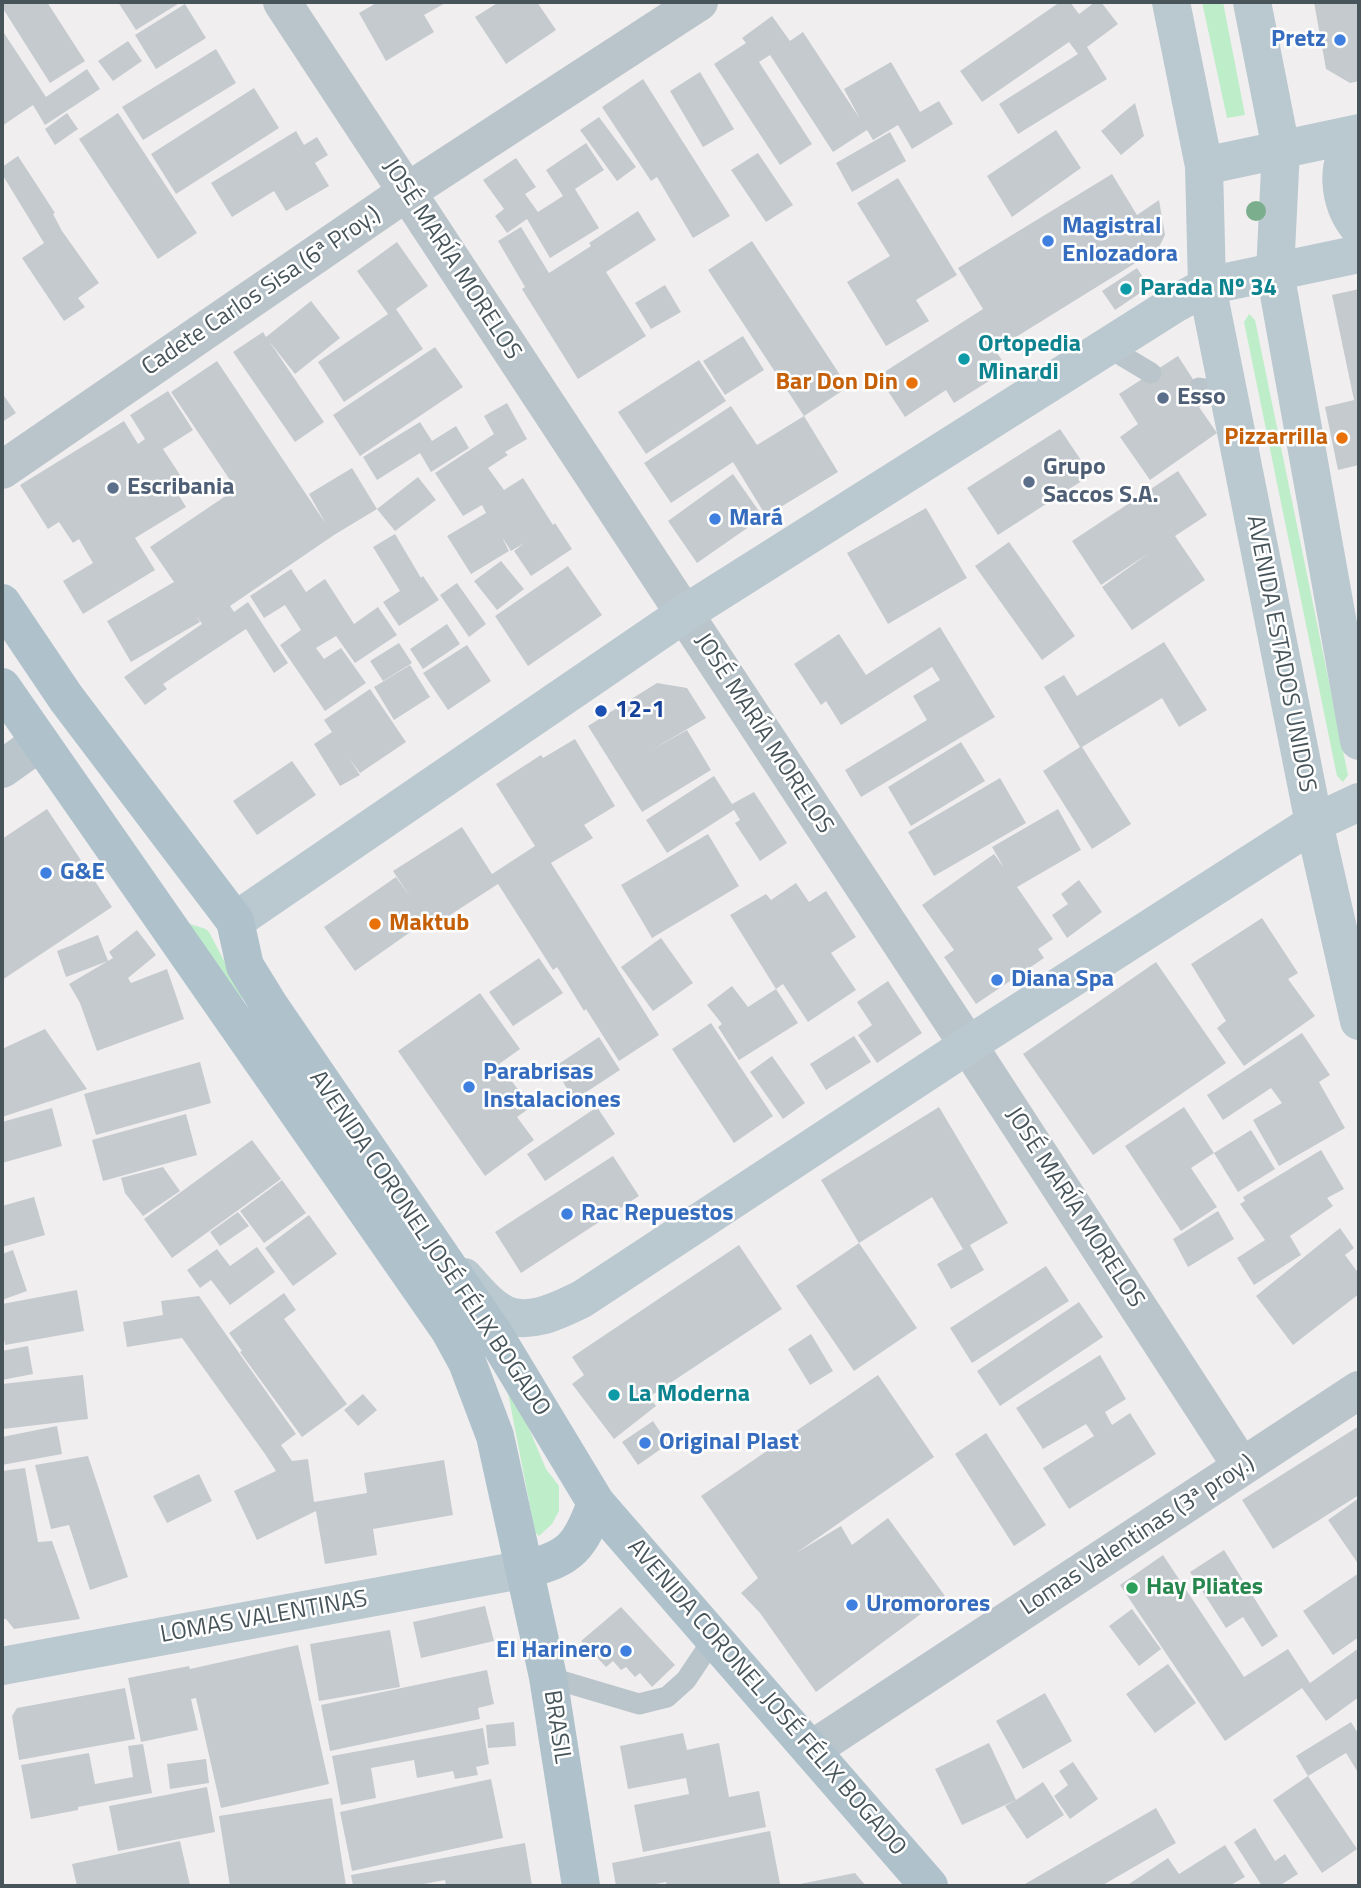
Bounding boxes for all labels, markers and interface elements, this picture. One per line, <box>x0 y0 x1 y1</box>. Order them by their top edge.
place label: Pretz <box>1271 26 1326 54</box>
marker: Pretz <box>1332 32 1348 48</box>
street label: JOSÉ MARÍA MORELOS <box>375 154 527 366</box>
street label: Cadete Carlos Sisa (6ª Proy.) <box>137 201 387 383</box>
place label: Magistral Enlozadora <box>1062 213 1178 269</box>
marker: Magistral Enlozadora <box>1040 233 1056 249</box>
place label: Parada Nº 34 <box>1140 275 1277 303</box>
marker: Parada Nº 34 <box>1118 281 1134 297</box>
place label: Ortopedia Minardi <box>978 331 1081 387</box>
marker: Ortopedia Minardi <box>956 351 972 367</box>
place label: Bar Don Din <box>776 369 898 397</box>
marker: Bar Don Din <box>904 375 920 391</box>
place label: Esso <box>1177 384 1226 412</box>
marker: Esso <box>1155 390 1171 406</box>
place label: Pizzarrilla <box>1224 424 1328 452</box>
marker: Pizzarrilla <box>1334 430 1350 446</box>
place label: Grupo Saccos S.A. <box>1043 454 1159 510</box>
place label: Escribania <box>127 474 234 502</box>
marker: Grupo Saccos S.A. <box>1021 474 1037 490</box>
marker: Escribania <box>105 480 121 496</box>
place label: Mará <box>729 505 783 533</box>
marker: Mará <box>707 511 723 527</box>
street label: AVENIDA ESTADOS UNIDOS <box>1239 513 1321 795</box>
street label: JOSÉ MARÍA MORELOS <box>687 628 839 840</box>
place label: 12-1 <box>615 697 665 725</box>
marker: 12-1 <box>593 703 609 719</box>
place label: G&E <box>60 859 105 887</box>
marker: G&E <box>38 865 54 881</box>
place label: Maktub <box>389 910 469 938</box>
marker: Maktub <box>367 916 383 932</box>
place label: Diana Spa <box>1011 966 1114 994</box>
marker: Diana Spa <box>989 972 1005 988</box>
place label: Parabrisas Instalaciones <box>483 1059 621 1115</box>
street label: AVENIDA CORONEL JOSÉ FÉLIX BOGADO <box>302 1066 556 1422</box>
marker: Parabrisas Instalaciones <box>461 1079 477 1095</box>
street label: JOSÉ MARÍA MORELOS <box>998 1102 1150 1314</box>
place label: Rac Repuestos <box>581 1200 734 1228</box>
marker: Rac Repuestos <box>559 1206 575 1222</box>
place label: La Moderna <box>628 1381 750 1409</box>
marker: La Moderna <box>606 1387 622 1403</box>
place label: Original Plast <box>659 1429 799 1457</box>
marker: Original Plast <box>637 1435 653 1451</box>
street label: Lomas Valentinas (3ª proy.) <box>1016 1450 1260 1622</box>
street label: AVENIDA CORONEL JOSÉ FÉLIX BOGADO <box>620 1534 912 1862</box>
place label: Hay Pliates <box>1146 1574 1263 1602</box>
marker: Hay Pliates <box>1124 1580 1140 1596</box>
street label: LOMAS VALENTINAS <box>158 1586 370 1650</box>
place label: Uromorores <box>866 1591 990 1619</box>
marker: Uromorores <box>844 1597 860 1613</box>
place label: El Harinero <box>496 1637 612 1665</box>
marker: El Harinero <box>618 1643 634 1659</box>
street label: BRASIL <box>536 1688 576 1766</box>

